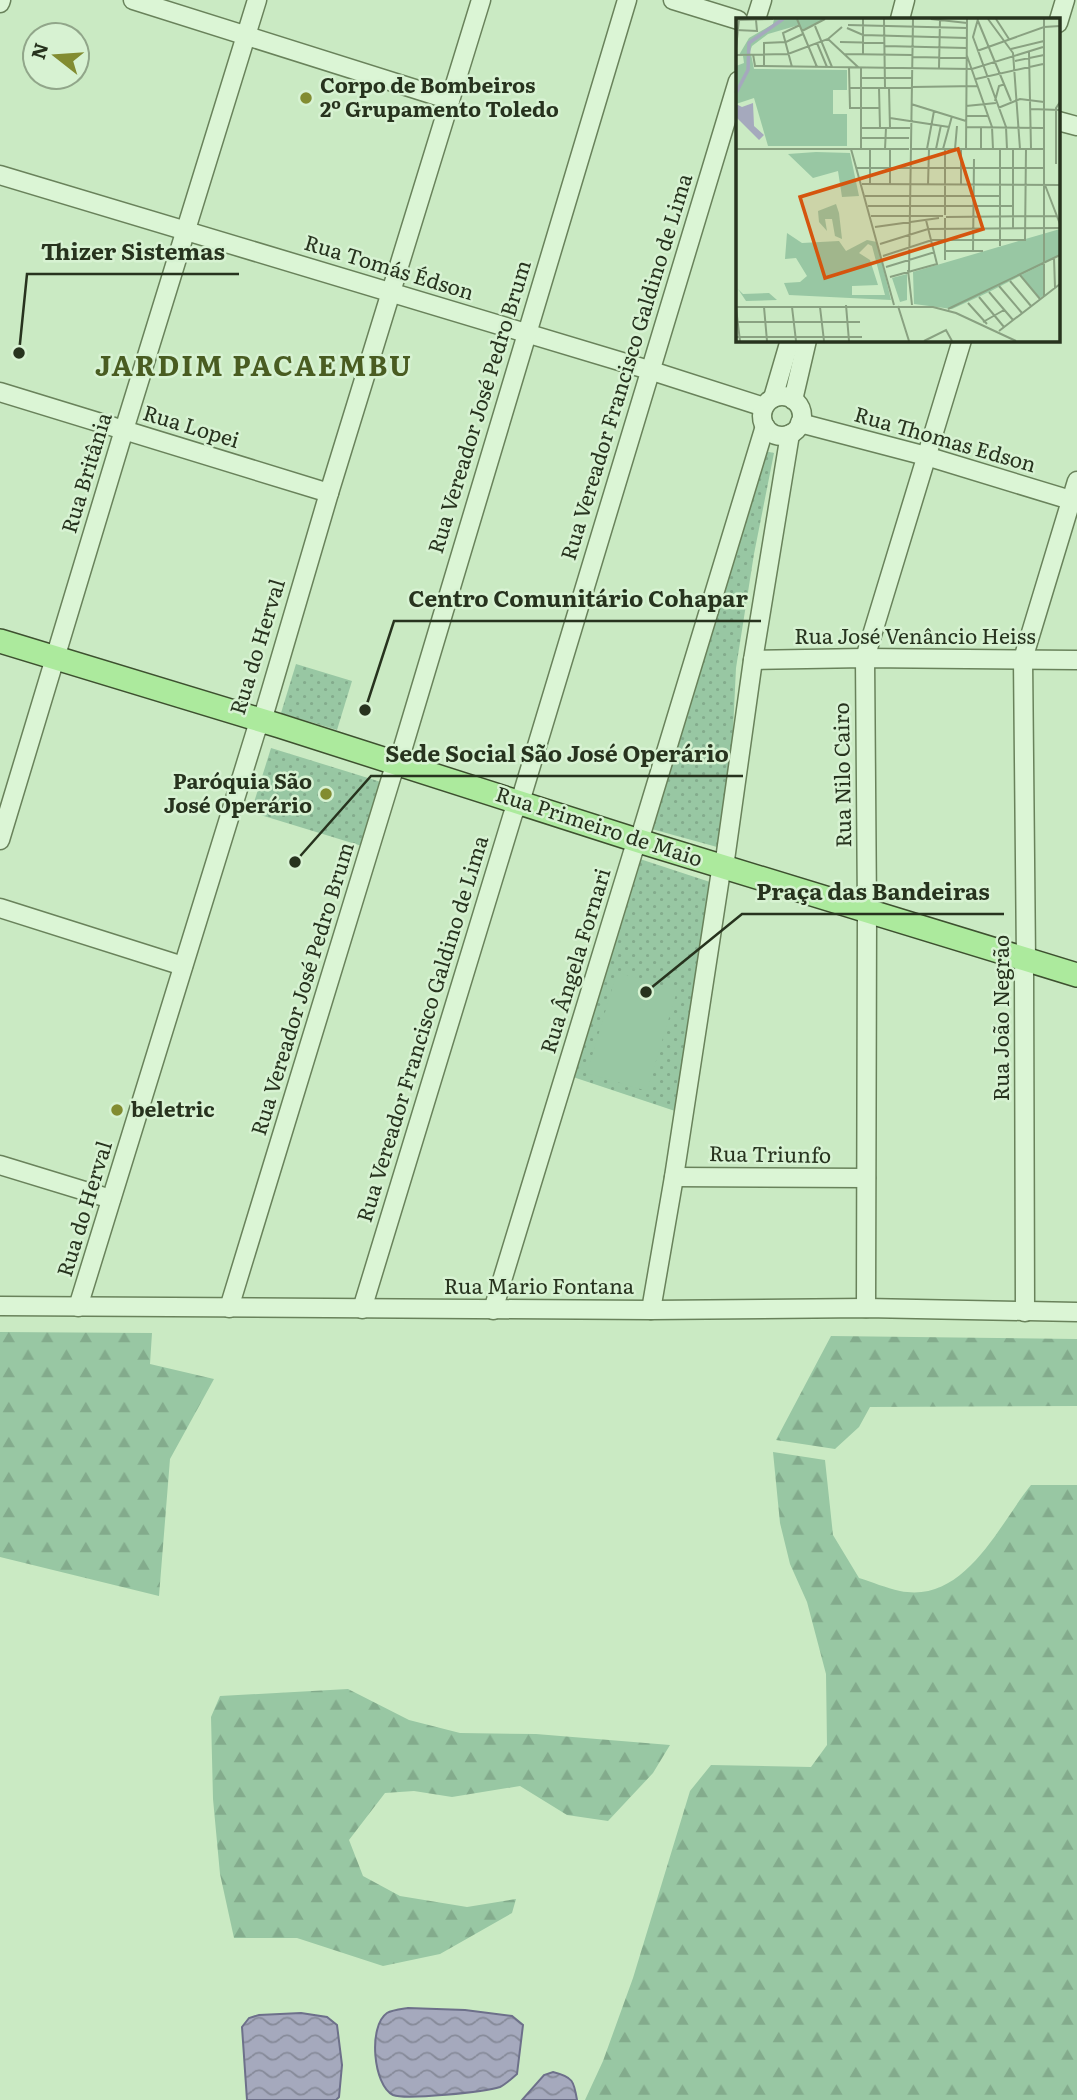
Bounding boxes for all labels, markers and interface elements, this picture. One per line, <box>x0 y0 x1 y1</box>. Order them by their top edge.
inset map <box>736 18 1060 341</box>
north arrow <box>21 21 91 91</box>
text: N <box>23 39 55 62</box>
place label: Corpo de Bombeiros 2º Grupamento Toledo <box>320 68 559 123</box>
marker: Corpo de Bombeiros 2º Grupamento Toledo <box>298 90 314 106</box>
street label: Rua Vereador Francisco Galdino de Lima <box>551 168 699 563</box>
street label: Rua Tomás Édson <box>301 225 479 306</box>
callout: Thizer Sistemas <box>27 230 239 274</box>
text: Thizer Sistemas <box>41 233 225 267</box>
street label: Rua Vereador José Pedro Brum <box>418 256 537 557</box>
district label: JARDIM PACAEMBU <box>95 343 413 385</box>
street label: Rua Lopei <box>140 395 244 454</box>
street label: Rua Thomas Edson <box>851 397 1040 478</box>
street label: Rua Britânia <box>52 407 118 537</box>
street label: Rua do Herval <box>220 574 291 718</box>
callout: Centro Comunitário Cohapar <box>394 577 761 621</box>
text: Centro Comunitário Cohapar <box>408 580 748 614</box>
street label: Rua José Venâncio Heiss <box>794 619 1036 650</box>
street label: Rua Nilo Cairo <box>824 702 857 848</box>
callout: Sede Social São José Operário <box>371 732 743 776</box>
text: Sede Social São José Operário <box>385 735 729 769</box>
place label: Paróquia São José Operário <box>164 764 312 819</box>
street label: Rua Primeiro de Maio <box>492 776 707 873</box>
marker: Paróquia São José Operário <box>318 786 334 802</box>
street label: Rua Vereador Francisco Galdino de Lima <box>347 830 495 1225</box>
street label: Rua Vereador José Pedro Brum <box>241 838 360 1139</box>
street label: Rua Ângela Fornari <box>531 864 617 1057</box>
callout: Praça das Bandeiras <box>742 870 1004 914</box>
text: Praça das Bandeiras <box>756 873 990 907</box>
street label: Rua João Negrão <box>984 935 1015 1101</box>
place label: beletric <box>131 1092 215 1123</box>
marker: beletric <box>109 1102 125 1118</box>
street label: Rua do Herval <box>47 1136 118 1280</box>
street label: Rua Triunfo <box>709 1136 832 1169</box>
street label: Rua Mario Fontana <box>444 1269 635 1300</box>

